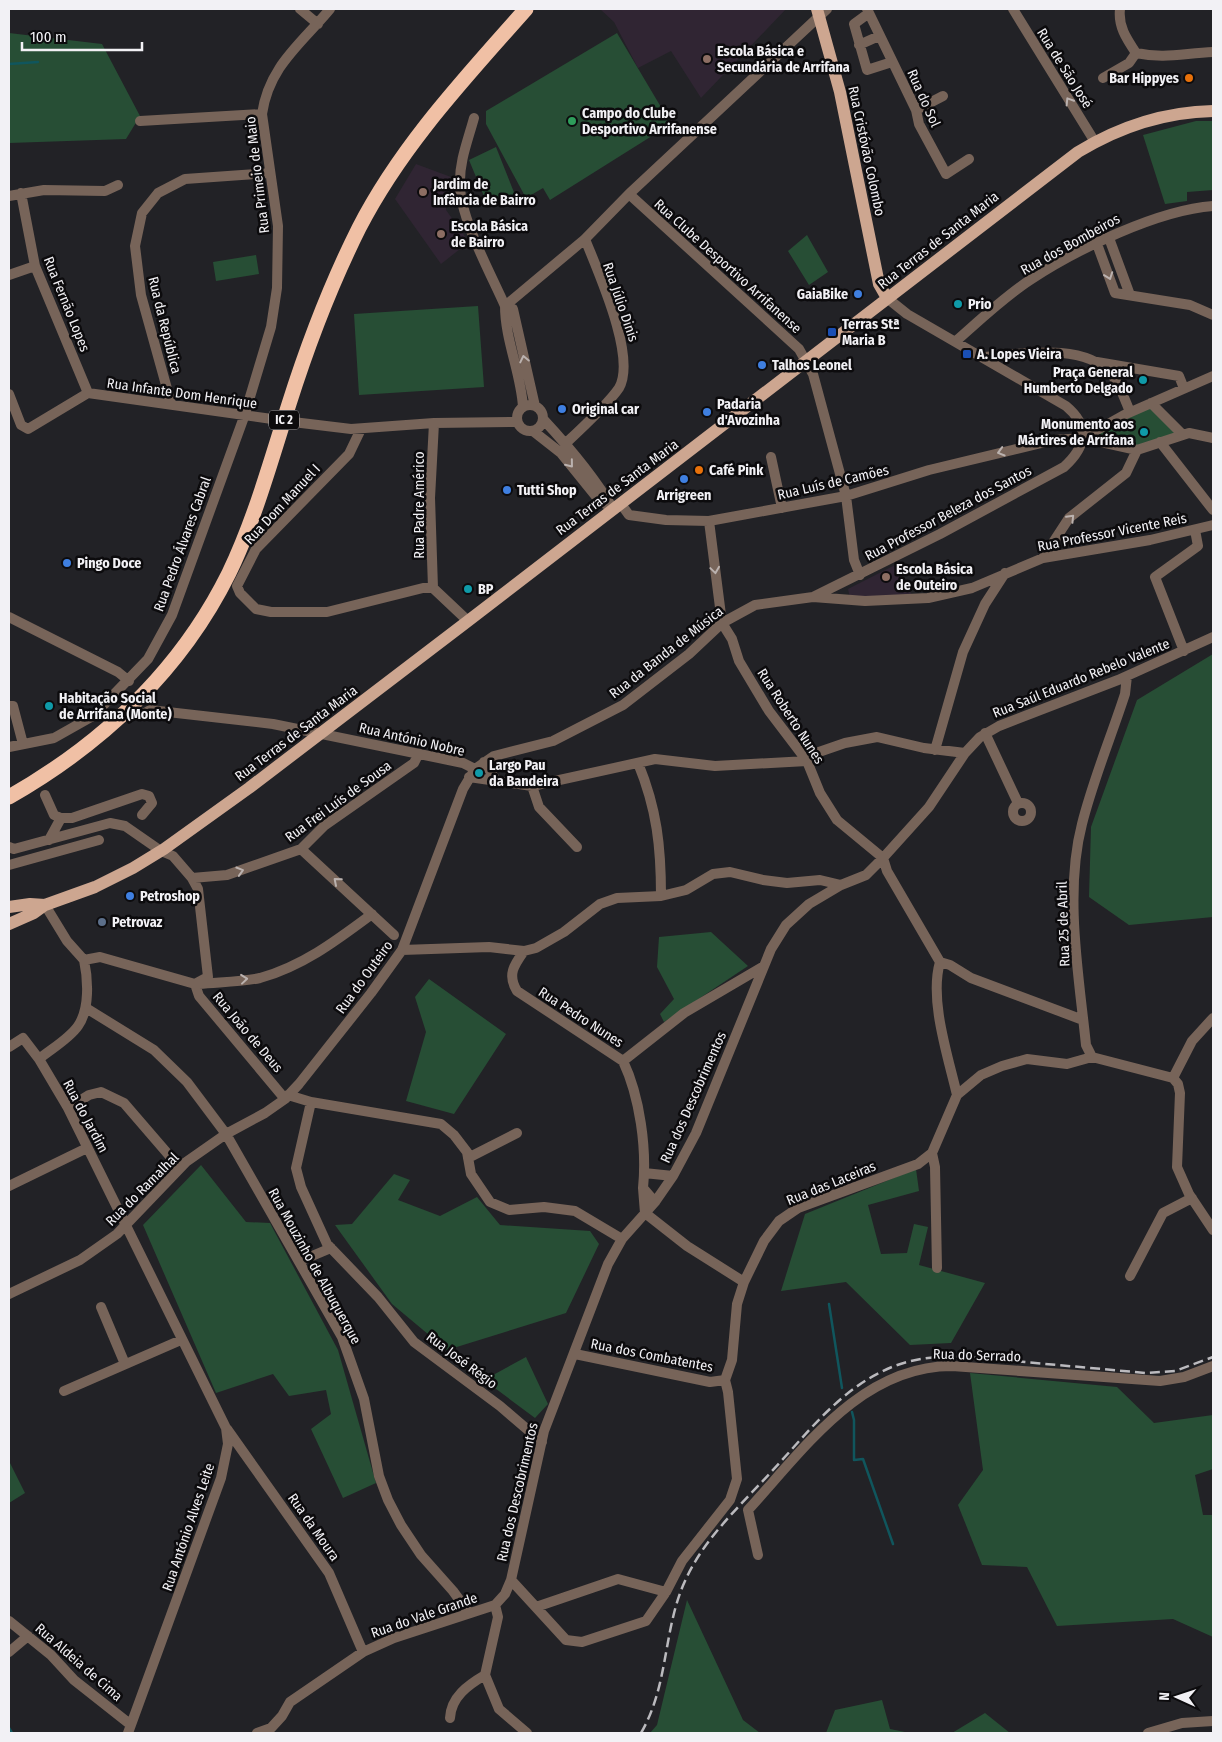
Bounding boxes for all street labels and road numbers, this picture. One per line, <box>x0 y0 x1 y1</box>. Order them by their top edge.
street label: Rua de São José <box>1033 25 1096 112</box>
street label: Rua do Sol <box>903 67 944 130</box>
street label: Rua Cristóvão Colombo <box>844 85 889 218</box>
street label: Rua Primeio de Maio <box>242 115 273 234</box>
street label: Rua Terras de Santa Maria <box>874 188 1002 293</box>
street label: Rua Clube Desportivo Arrifanense <box>650 196 805 337</box>
street label: Rua dos Bombeiros <box>1018 210 1123 279</box>
street label: Rua Fernão Lopes <box>40 254 93 354</box>
street label: Rua Júlio Dinis <box>599 260 642 344</box>
street label: Rua da República <box>144 275 185 375</box>
street label: Rua Infante Dom Henrique <box>106 375 258 412</box>
road number: IC 2 <box>269 410 299 430</box>
street label: Rua Terras de Santa Maria <box>553 436 682 539</box>
street label: Rua Padre Américo <box>411 451 428 559</box>
street label: Rua Dom Manuel I <box>241 461 324 548</box>
street label: Rua Luís de Camões <box>776 461 890 504</box>
street label: Rua Professor Beleza dos Santos <box>862 462 1034 565</box>
street label: Rua Pedro Álvares Cabral <box>149 474 215 614</box>
street label: Rua Professor Vicente Reis <box>1036 510 1188 555</box>
street label: Rua da Banda de Música <box>606 603 727 702</box>
street label: Rua Saúl Eduardo Rebelo Valente <box>990 635 1172 722</box>
street label: Rua Roberto Nunes <box>753 665 828 767</box>
street label: Rua Terras de Santa Maria <box>232 682 361 785</box>
street label: Rua António Nobre <box>357 719 466 760</box>
street label: Rua Frei Luís de Sousa <box>282 757 395 846</box>
street label: Rua 25 de Abril <box>1054 881 1073 967</box>
street label: Rua do Outeiro <box>332 937 397 1017</box>
street label: Rua Pedro Nunes <box>535 984 626 1051</box>
street label: Rua João de Deus <box>209 989 286 1076</box>
street label: Rua dos Descobrimentos <box>657 1029 730 1166</box>
street label: Rua do Jardim <box>59 1077 112 1156</box>
street label: Rua do Ramalhal <box>102 1149 183 1230</box>
street label: Rua das Laceiras <box>784 1158 878 1209</box>
street label: Rua Mouzinho de Albuquerque <box>265 1185 365 1347</box>
street label: Rua José Régio <box>423 1328 500 1393</box>
street label: Rua dos Combatentes <box>589 1335 715 1376</box>
street label: Rua do Serrado <box>933 1345 1021 1366</box>
street label: Rua dos Descobrimentos <box>493 1421 542 1563</box>
street label: Rua António Alves Leite <box>159 1461 218 1593</box>
street label: Rua da Moura <box>284 1490 343 1565</box>
street label: Rua do Vale Grande <box>369 1589 480 1642</box>
street label: Rua Aldeia de Cima <box>32 1620 126 1705</box>

